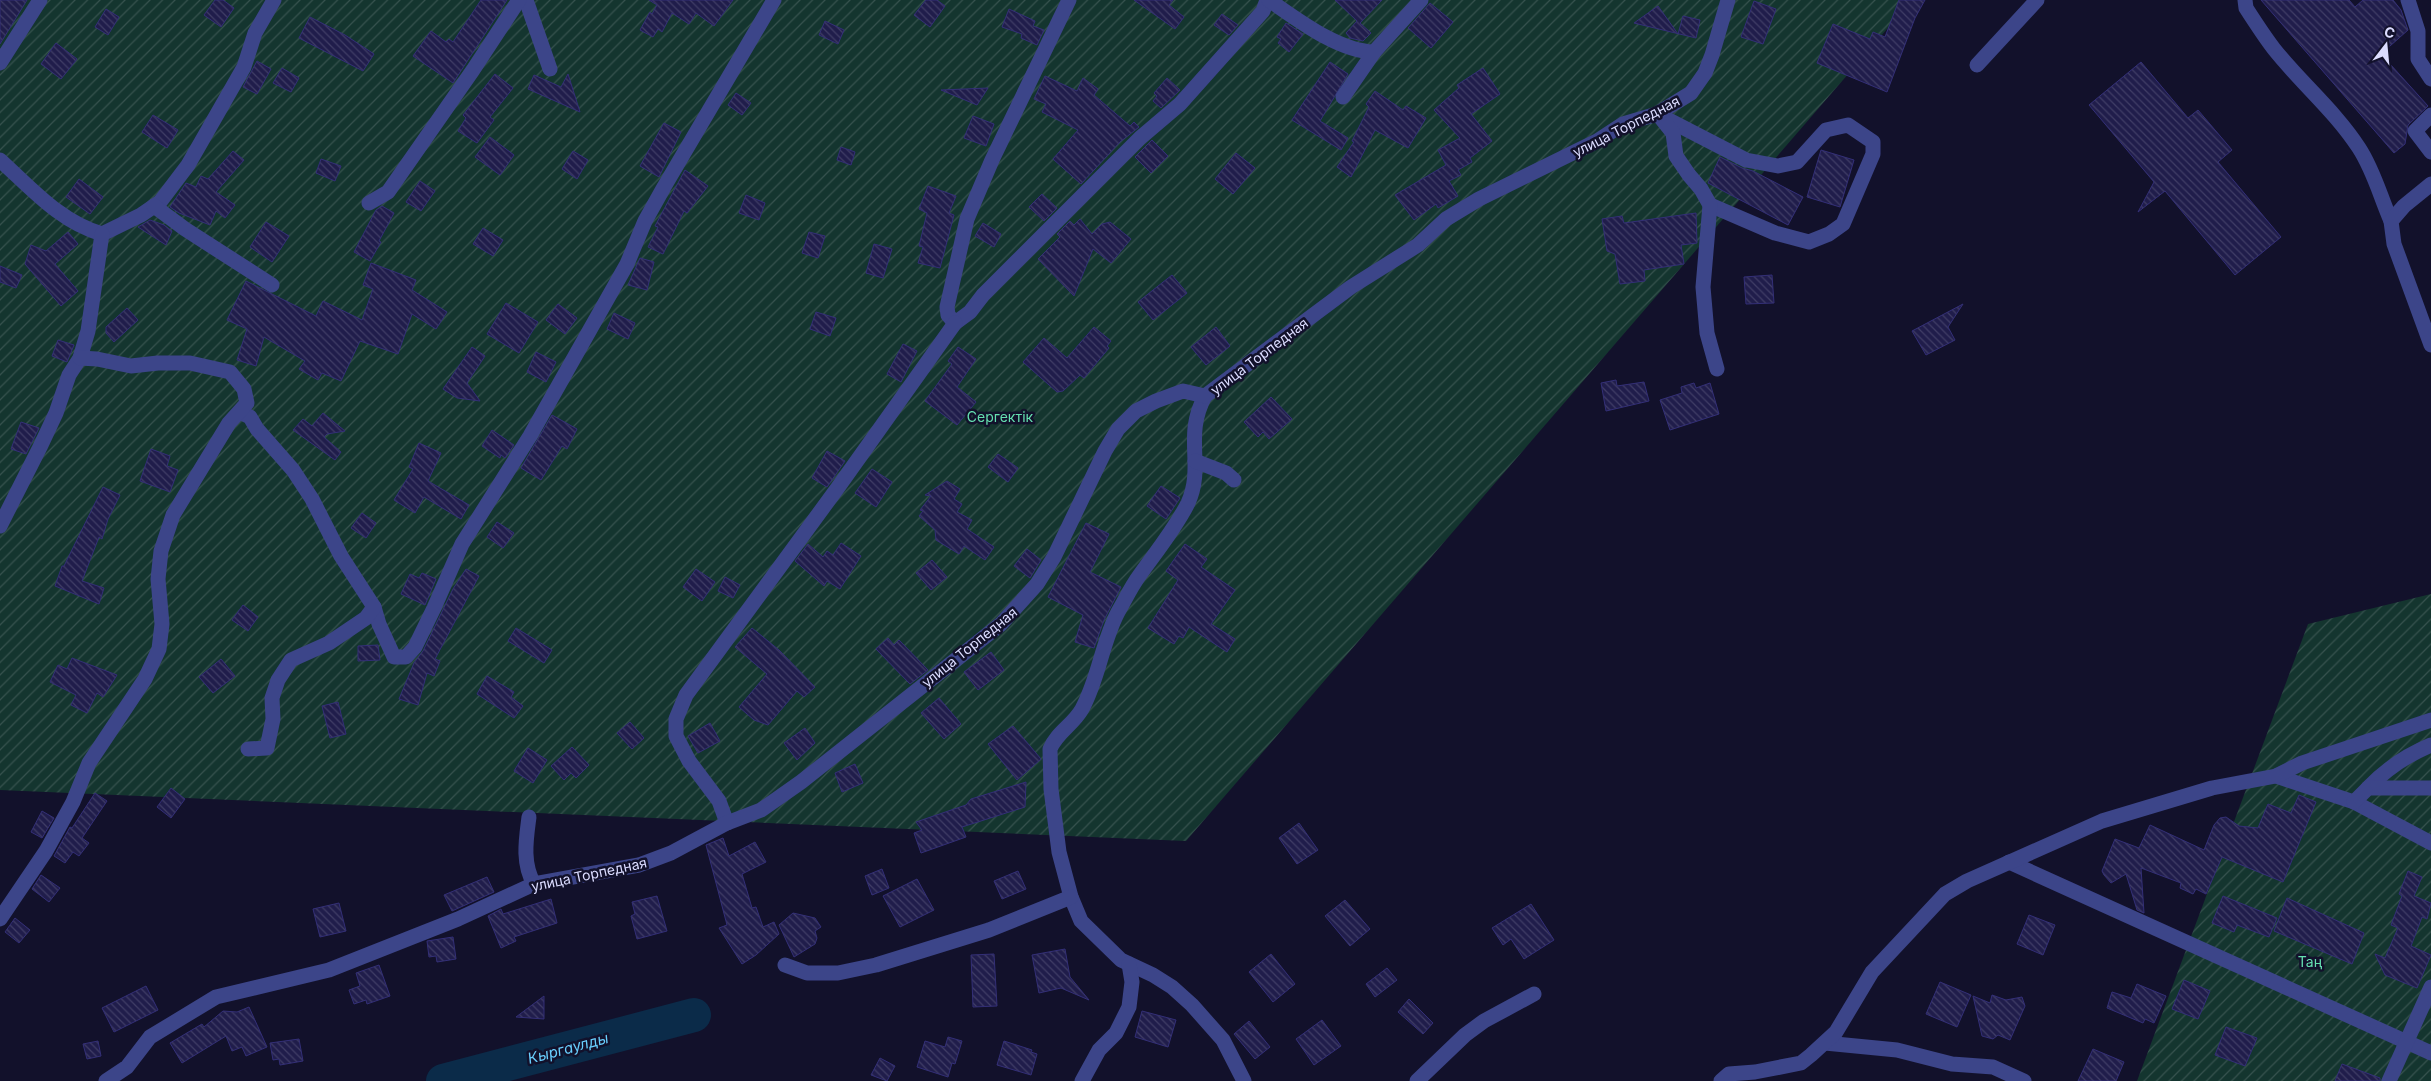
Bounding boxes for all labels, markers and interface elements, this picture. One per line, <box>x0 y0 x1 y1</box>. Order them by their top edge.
north arrow <box>2361 20 2411 70</box>
text: С <box>2382 22 2397 42</box>
street label: улица Торпедная <box>1570 92 1682 160</box>
street label: улица Торпедная <box>1207 314 1311 398</box>
park label: Сергектік <box>967 408 1034 425</box>
street label: улица Торпедная <box>918 603 1020 691</box>
street label: улица Торпедная <box>530 853 648 895</box>
park label: Таң <box>2298 953 2323 970</box>
water label: Кыргаулды <box>525 1028 611 1068</box>

